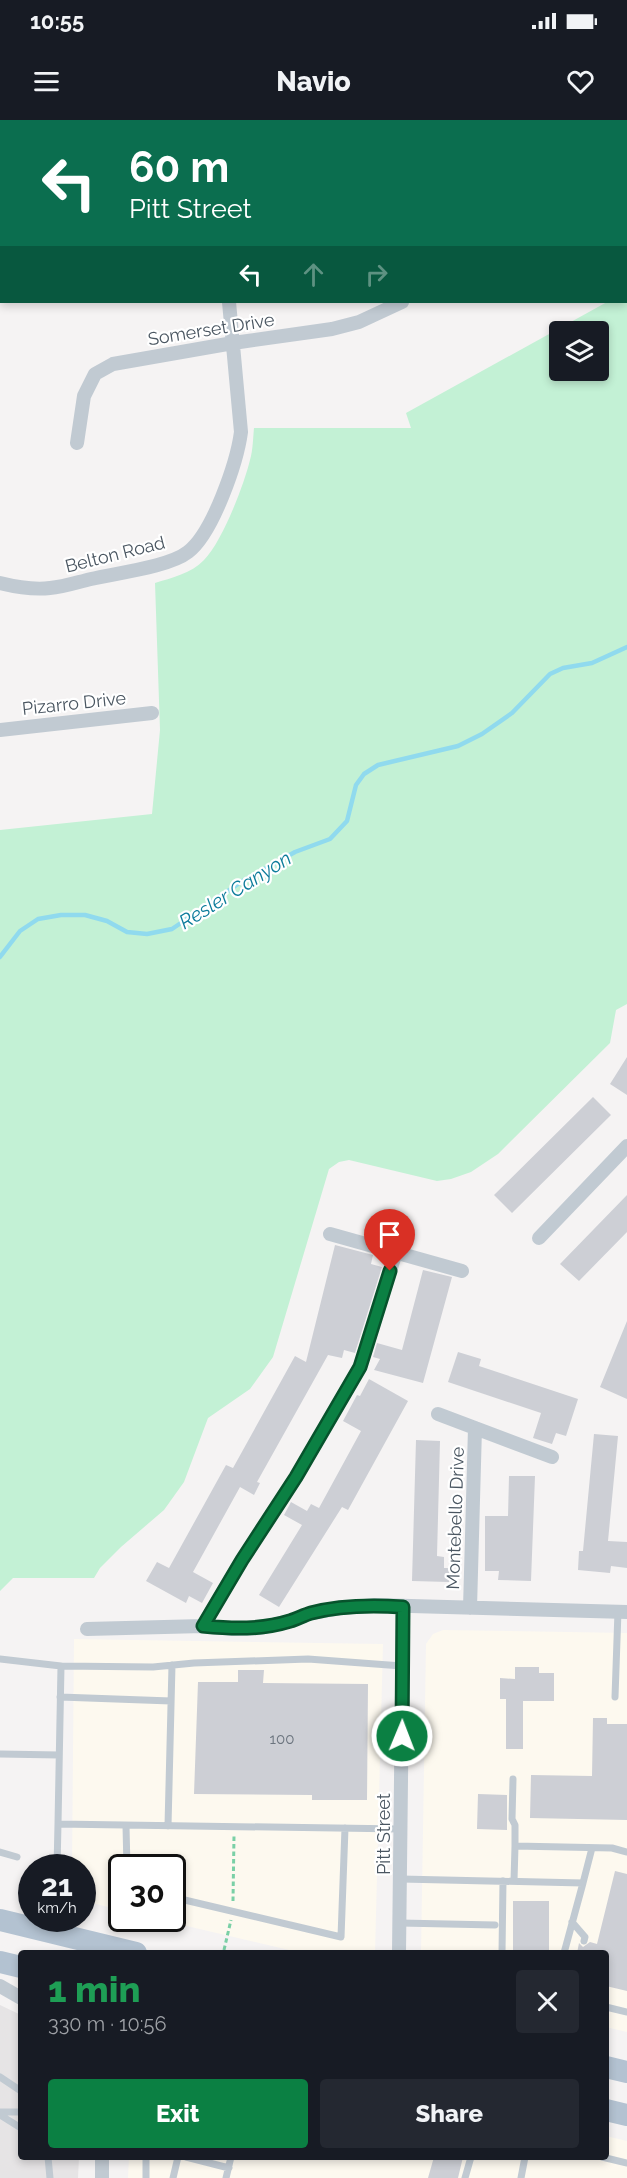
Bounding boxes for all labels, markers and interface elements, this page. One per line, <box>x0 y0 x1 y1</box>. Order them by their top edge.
text: 10:55 <box>30 8 84 34</box>
icon: menu <box>30 65 63 98</box>
icon: heart <box>564 65 597 98</box>
text: Navio <box>276 66 351 97</box>
text: 60 m <box>129 143 229 192</box>
icon: left <box>30 144 108 222</box>
text: Pitt Street <box>129 193 252 224</box>
icon: left <box>234 258 267 291</box>
icon: ahead <box>297 258 330 291</box>
icon: right <box>360 258 393 291</box>
street label: Somerset Drive <box>146 309 276 349</box>
map controls <box>549 321 609 381</box>
button: layers <box>549 321 609 381</box>
street label: Belton Road <box>63 531 167 577</box>
street label: Pizarro Drive <box>21 687 127 719</box>
water label: Resler Canyon <box>174 846 296 934</box>
pin <box>364 1209 415 1271</box>
icon: arrive <box>373 1218 406 1251</box>
street label: Montebello Drive <box>442 1446 468 1590</box>
position arrow <box>370 1704 434 1768</box>
house number: 100 <box>270 1730 294 1748</box>
street label: Pitt Street <box>373 1793 394 1875</box>
speed limit sign: 30 <box>108 1854 186 1932</box>
text: 21 <box>41 1868 73 1903</box>
text: km/h <box>37 1899 77 1917</box>
text: 1 min <box>48 1968 140 2010</box>
button: close <box>516 1970 579 2033</box>
text: 330 m · 10:56 <box>48 2012 167 2036</box>
button: Exit <box>48 2079 308 2148</box>
button: Share <box>320 2079 579 2148</box>

